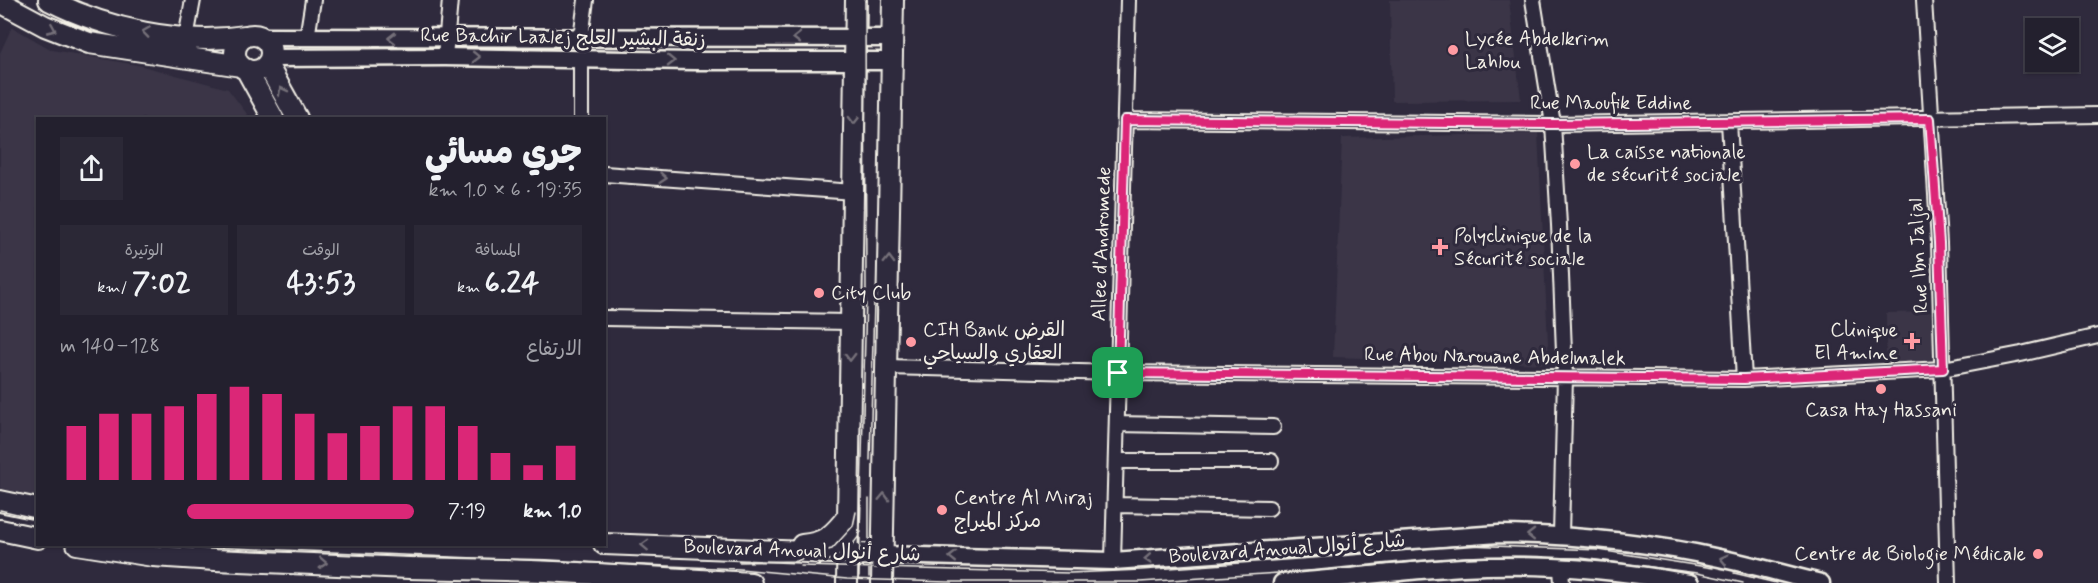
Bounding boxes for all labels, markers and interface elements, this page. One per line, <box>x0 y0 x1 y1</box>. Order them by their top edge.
map controls <box>2025 18 2079 72</box>
button: layers <box>2025 18 2079 72</box>
one-way arrow <box>46 21 57 33</box>
street label: Rue Bachir Laalej زنقة البشير العلج <box>420 22 706 54</box>
one-way arrow <box>141 26 150 38</box>
place label: Lycée Abdelkrim Lahlou <box>1465 26 1609 76</box>
one-way arrow <box>387 32 396 44</box>
one-way arrow <box>792 32 801 44</box>
marker: Lycée Abdelkrim Lahlou <box>1446 43 1460 57</box>
one-way arrow <box>471 51 480 63</box>
one-way arrow <box>666 55 675 67</box>
one-way arrow <box>278 87 289 97</box>
street label: Rue Maoufik Eddine <box>1530 90 1692 117</box>
one-way arrow <box>848 115 860 124</box>
text: جري مسائي <box>425 132 582 176</box>
button: share <box>60 137 123 200</box>
place label: La caisse nationale de sécurité sociale <box>1587 139 1746 189</box>
marker: La caisse nationale de sécurité sociale <box>1568 157 1582 171</box>
street label: Allee d'Andromede <box>1086 166 1118 322</box>
one-way arrow <box>658 172 667 185</box>
text: 19:35 · 6 × 1.0 km <box>429 177 582 204</box>
street label: Rue Ibn Jaljal <box>1902 198 1936 314</box>
place label: Polyclinique de la Sécurité sociale <box>1454 223 1592 273</box>
marker: Polyclinique de la Sécurité sociale <box>1431 238 1449 256</box>
text: الوتيرة <box>125 240 163 261</box>
text: الوقت <box>302 240 340 261</box>
text: المسافة <box>475 240 521 261</box>
one-way arrow <box>883 256 895 265</box>
text: 7:02 <box>132 264 191 303</box>
text: 43:53 <box>287 264 355 303</box>
text: 6.24 <box>485 264 539 303</box>
text: /km <box>97 277 132 298</box>
text: km <box>457 277 485 298</box>
place label: City Club <box>831 280 911 307</box>
marker: City Club <box>812 286 826 300</box>
place label: CIH Bank القرض العقاري والسياحي <box>923 317 1065 370</box>
place label: Clinique El Amine <box>1814 317 1898 367</box>
marker: Clinique El Amine <box>1903 332 1921 350</box>
text: 128–140 m <box>60 333 160 360</box>
marker: CIH Bank القرض العقاري والسياحي <box>904 335 918 349</box>
text: الارتفاع <box>526 336 582 363</box>
street label: Rue Abou Narouane Abdelmalek <box>1364 341 1626 373</box>
pin <box>1092 347 1143 398</box>
one-way arrow <box>844 352 856 361</box>
icon: arrive <box>1101 356 1134 389</box>
marker: Casa Hay Hassani <box>1874 382 1888 396</box>
place label: Casa Hay Hassani <box>1805 397 1957 424</box>
place label: Centre Al Miraj مركز الميراج <box>954 485 1092 535</box>
one-way arrow <box>878 492 891 501</box>
text: 7:19 <box>448 498 486 525</box>
text: 1.0 km <box>523 498 582 525</box>
marker: Centre Al Miraj مركز الميراج <box>935 503 949 517</box>
street label: Boulevard Anoual شارع أنوال <box>1168 527 1406 571</box>
one-way arrow <box>1526 528 1535 541</box>
street label: Boulevard Anoual شارع أنوال <box>683 533 921 569</box>
one-way arrow <box>640 539 649 551</box>
place label: Centre de Biologie Médicale <box>1794 541 2026 570</box>
marker: Centre de Biologie Médicale <box>2031 547 2045 561</box>
one-way arrow <box>948 551 957 563</box>
one-way arrow <box>1143 552 1152 565</box>
one-way arrow <box>1719 554 1729 567</box>
one-way arrow <box>319 557 328 570</box>

